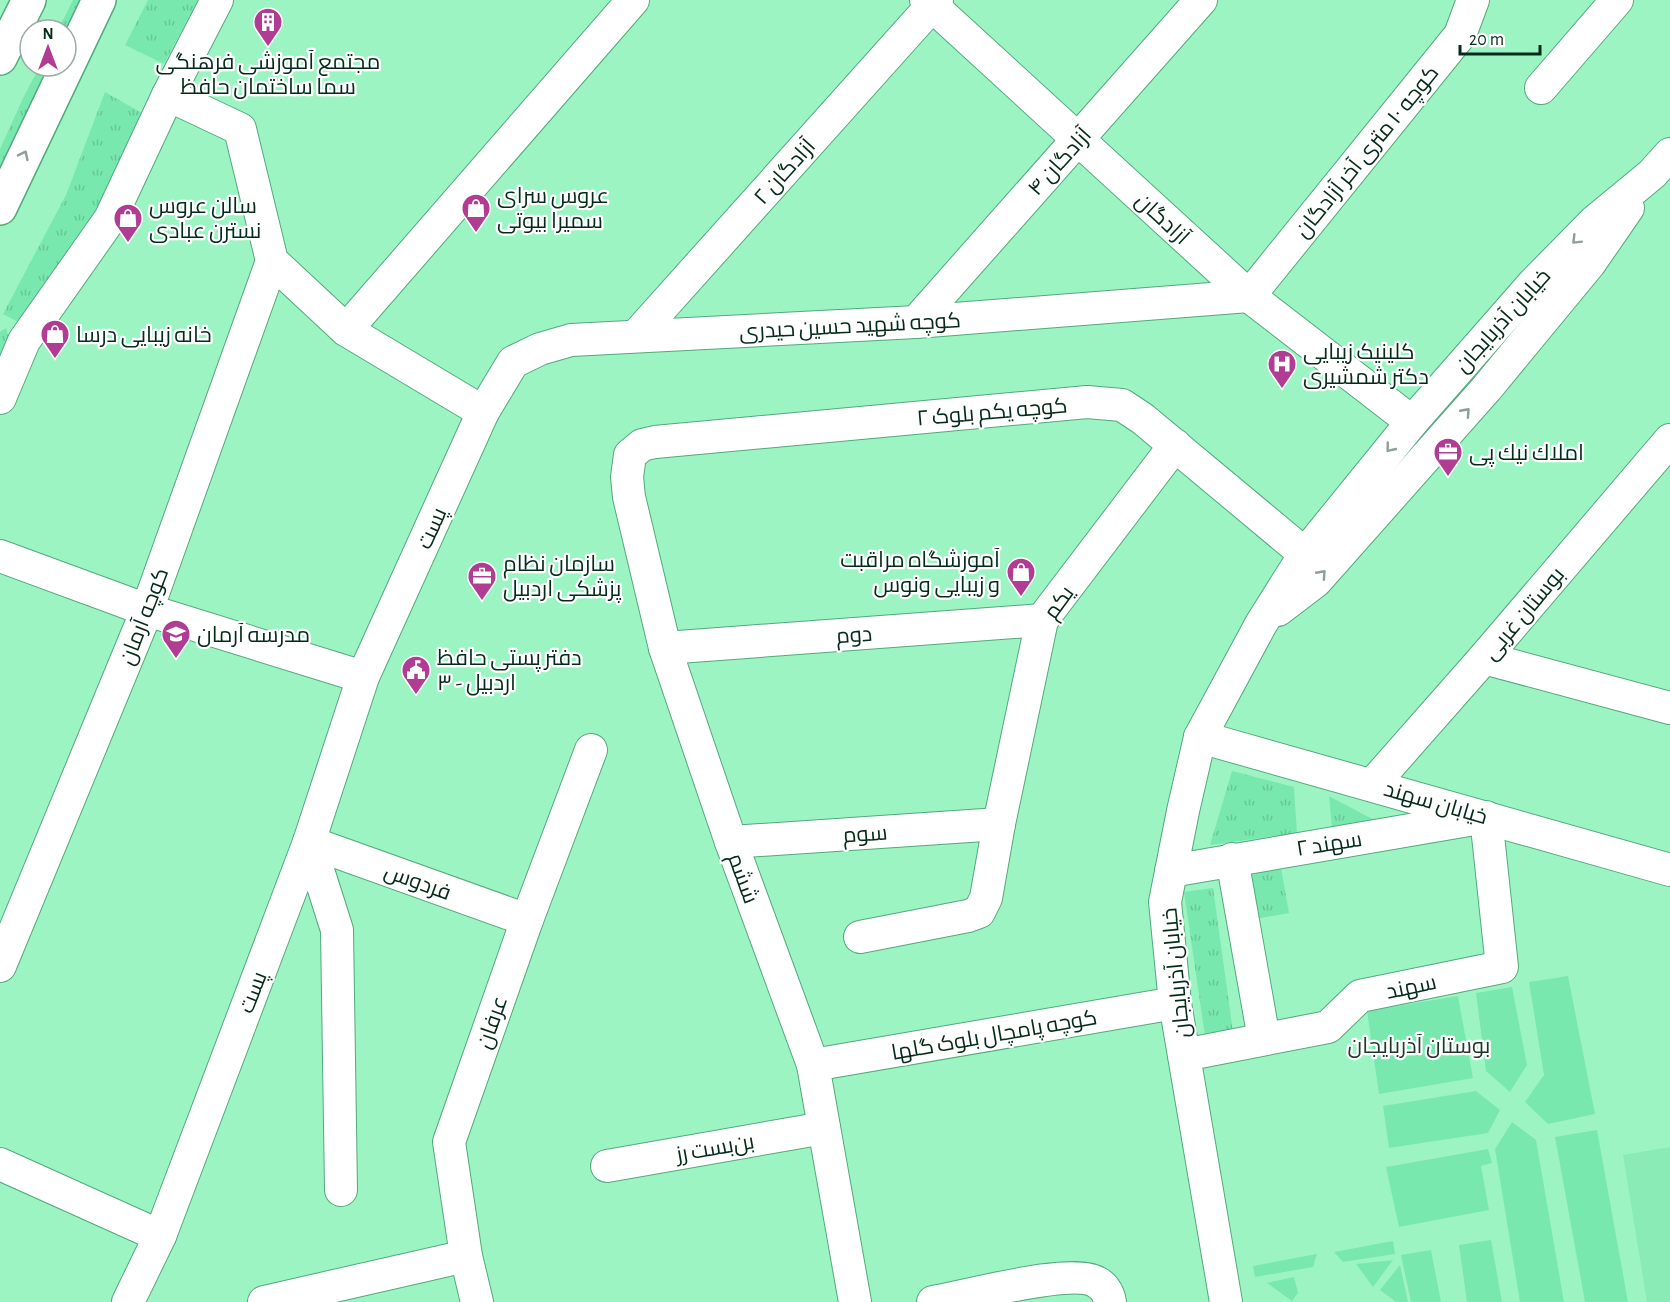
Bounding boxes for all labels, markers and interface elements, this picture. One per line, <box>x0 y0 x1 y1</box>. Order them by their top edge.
building icon: مجتمع آموزشی فرهنگی سما ساختمان حافظ <box>252 6 284 48</box>
north arrow <box>18 18 78 78</box>
scale bar <box>1460 18 1540 56</box>
text: N <box>42 26 54 42</box>
text: 20 m <box>1469 31 1504 49</box>
place label: مجتمع آموزشی فرهنگی سما ساختمان حافظ <box>156 49 381 99</box>
street label: کوچه ۱۰ متری آخر آزادگان <box>1289 60 1445 244</box>
street label: آزادگان ۴ <box>1022 122 1096 200</box>
street label: آزادگان ۲ <box>748 133 820 209</box>
one-way arrow <box>17 150 29 161</box>
place label: عروس سرای سمیرا بیوتی <box>497 185 609 234</box>
street label: آزادگان <box>1131 187 1195 249</box>
shop icon: عروس سرای سمیرا بیوتی <box>460 192 492 234</box>
place label: سالن عروس نسترن عبادی <box>149 195 261 243</box>
shop icon: سالن عروس نسترن عبادی <box>112 202 144 244</box>
one-way arrow <box>1573 233 1584 244</box>
street label: خیابان آذربایجان <box>1449 263 1555 377</box>
street label: کوچه شهید حسین حیدری <box>739 309 962 346</box>
shop icon: خانه زیبایی درسا <box>39 318 71 360</box>
place label: خانه زیبایی درسا <box>76 324 212 348</box>
place label: کلینیک زیبایی دکتر شمشیری <box>1303 341 1429 389</box>
hospital icon: کلینیک زیبایی دکتر شمشیری <box>1266 348 1298 390</box>
street label: کوچه یکم بلوک ۲ <box>916 394 1069 434</box>
one-way arrow <box>1459 408 1470 419</box>
office icon: املاك نيك پى <box>1432 436 1464 478</box>
one-way arrow <box>1387 441 1398 452</box>
place label: املاك نيك پى <box>1469 442 1584 467</box>
street label: پست <box>413 504 453 554</box>
place label: آموزشگاه مراقبت و زیبایی ونوس <box>840 547 1000 598</box>
place label: سازمان نظام پزشکی اردبیل <box>503 553 621 603</box>
shop icon: آموزشگاه مراقبت و زیبایی ونوس <box>1005 556 1037 598</box>
office icon: سازمان نظام پزشکی اردبیل <box>466 560 498 602</box>
street label: بوستان غربی <box>1479 563 1570 665</box>
street label: کوچه آرمان <box>114 564 175 669</box>
one-way arrow <box>1315 570 1326 581</box>
street label: یکم <box>1040 582 1081 626</box>
school or university icon: مدرسه آرمان <box>160 618 192 660</box>
place label: مدرسه آرمان <box>197 622 310 647</box>
street label: دوم <box>835 623 873 651</box>
place label: دفتر پستی حافظ اردبیل - ۳ <box>437 647 582 696</box>
public building icon: دفتر پستی حافظ اردبیل - ۳ <box>400 654 432 696</box>
street label: خیابان سهند <box>1381 778 1490 830</box>
street label: سوم <box>842 821 888 851</box>
street label: سهند ۲ <box>1295 828 1364 862</box>
street label: ششم <box>720 850 762 908</box>
street label: فردوس <box>381 860 454 906</box>
street label: خیابان آذربایجان <box>1156 907 1195 1039</box>
street label: پست <box>235 968 274 1017</box>
street label: سهند <box>1384 971 1439 1005</box>
street label: عرفان <box>473 993 512 1052</box>
street label: کوچه پامچال بلوک گلها <box>890 1006 1099 1067</box>
park label: بوستان آذربایجان <box>1347 1033 1491 1058</box>
street label: بن‌بست رز <box>672 1130 756 1168</box>

